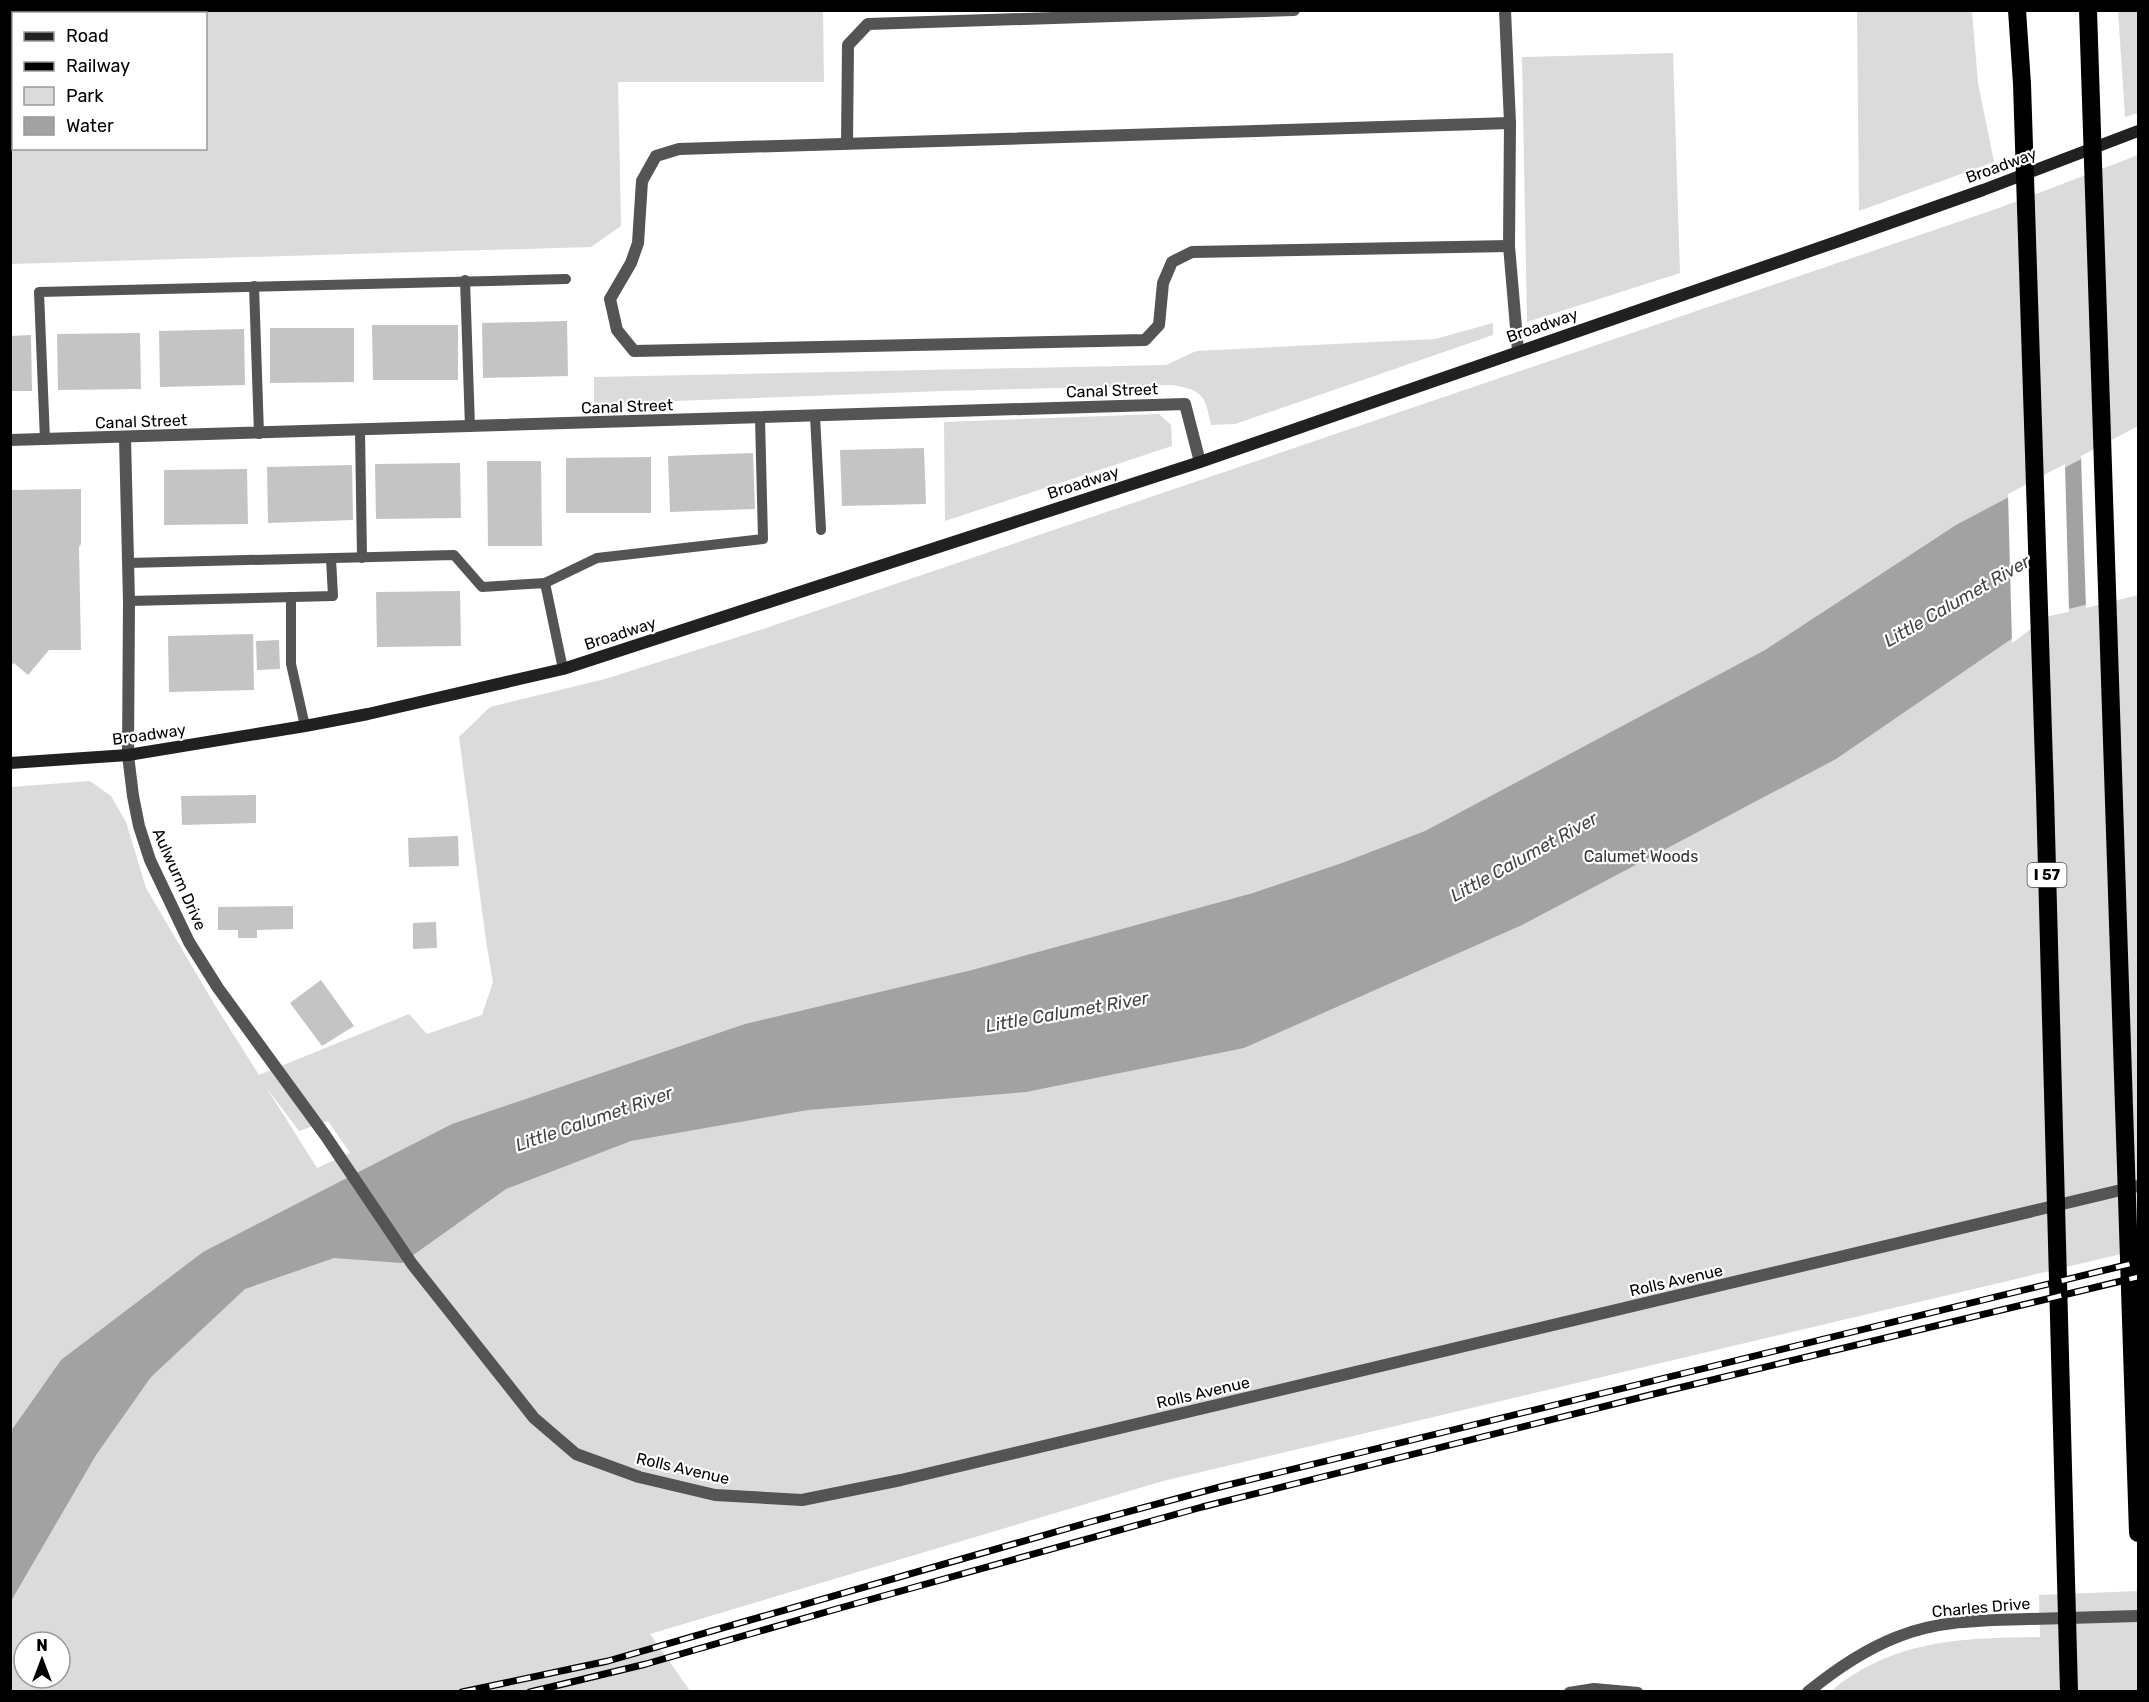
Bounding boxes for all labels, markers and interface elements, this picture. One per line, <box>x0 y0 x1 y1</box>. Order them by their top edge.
legend <box>12 12 207 150</box>
text: Road <box>66 25 109 47</box>
text: Railway <box>66 55 130 77</box>
text: Park <box>66 85 104 107</box>
text: Water <box>66 115 114 137</box>
street label: Broadway <box>1963 144 2039 187</box>
street label: Broadway <box>1504 304 1580 347</box>
street label: Canal Street <box>1066 379 1158 402</box>
street label: Canal Street <box>581 395 673 418</box>
street label: Canal Street <box>95 410 187 433</box>
street label: Broadway <box>1045 462 1122 503</box>
water label: Little Calumet River <box>1880 550 2035 652</box>
street label: Broadway <box>582 613 659 654</box>
street label: Broadway <box>111 720 187 749</box>
water label: Little Calumet River <box>1447 807 1602 907</box>
street label: Aulwurm Drive <box>149 825 210 933</box>
park label: Calumet Woods <box>1584 847 1698 866</box>
road number: I 57 <box>2028 863 2066 887</box>
water label: Little Calumet River <box>984 987 1151 1037</box>
water label: Little Calumet River <box>512 1081 677 1156</box>
street label: Rolls Avenue <box>1628 1261 1725 1300</box>
street label: Rolls Avenue <box>1155 1373 1252 1412</box>
street label: Rolls Avenue <box>634 1449 731 1488</box>
street label: Charles Drive <box>1931 1594 2031 1621</box>
north arrow <box>12 1630 72 1690</box>
text: N <box>36 1636 48 1655</box>

